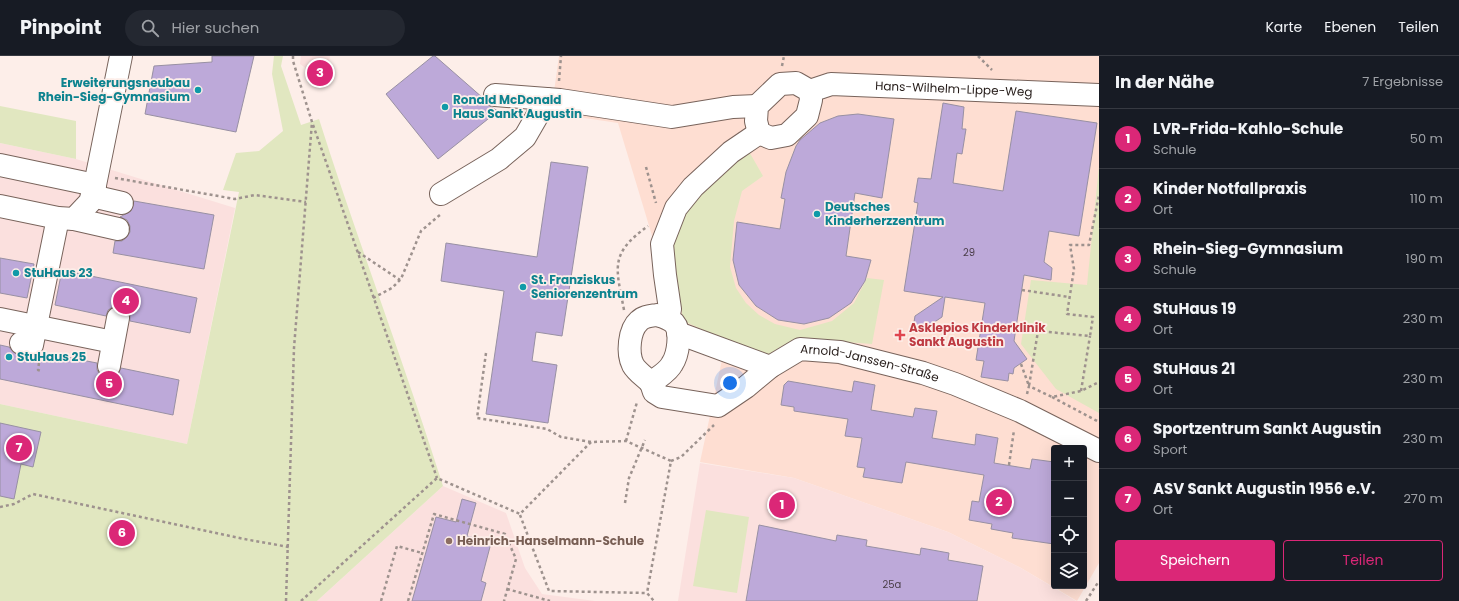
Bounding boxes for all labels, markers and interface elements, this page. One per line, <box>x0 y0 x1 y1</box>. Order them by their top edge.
search box <box>125 10 405 46</box>
text: Pinpoint <box>20 14 101 41</box>
icon: search <box>139 17 161 39</box>
text: Hier suchen <box>171 17 259 38</box>
text: Karte <box>1265 17 1302 37</box>
text: Ebenen <box>1324 17 1376 37</box>
text: Teilen <box>1398 17 1439 37</box>
pin: 3 <box>307 58 333 88</box>
text: In der Nähe <box>1115 70 1214 94</box>
text: 7 Ergebnisse <box>1362 72 1443 91</box>
place label: Erweiterungsneubau Rhein-Sieg-Gymnasium <box>38 74 190 105</box>
street label: Hans-Wilhelm-Lippe-Weg <box>875 77 1033 100</box>
marker: Erweiterungsneubau Rhein-Sieg-Gymnasium <box>193 85 203 95</box>
place label: Ronald McDonald Haus Sankt Augustin <box>453 91 582 122</box>
marker: Ronald McDonald Haus Sankt Augustin <box>440 102 450 112</box>
text: LVR-Frida-Kahlo-Schule <box>1153 118 1343 139</box>
text: 1 <box>1126 129 1130 148</box>
text: 50 m <box>1410 129 1443 148</box>
text: Schule <box>1153 140 1196 159</box>
text: Kinder Notfallpraxis <box>1153 178 1307 199</box>
text: 2 <box>1124 189 1132 208</box>
text: 110 m <box>1410 189 1443 208</box>
place label: Deutsches Kinderherzzentrum <box>825 198 945 229</box>
text: Ort <box>1153 200 1173 219</box>
marker: Deutsches Kinderherzzentrum <box>812 209 822 219</box>
text: Rhein-Sieg-Gymnasium <box>1153 238 1343 259</box>
house number: 29 <box>963 245 975 260</box>
text: 3 <box>1124 249 1132 268</box>
text: 190 m <box>1406 249 1443 268</box>
text: Schule <box>1153 260 1196 279</box>
place label: StuHaus 23 <box>24 264 93 281</box>
marker: StuHaus 23 <box>11 268 21 278</box>
place label: St. Franziskus Seniorenzentrum <box>531 271 638 302</box>
marker: St. Franziskus Seniorenzentrum <box>518 282 528 292</box>
pin: 4 <box>113 286 139 316</box>
text: StuHaus 19 <box>1153 298 1236 319</box>
text: 4 <box>1124 309 1132 328</box>
text: 230 m <box>1403 309 1443 328</box>
place label: Asklepios Kinderklinik Sankt Augustin <box>909 319 1046 350</box>
text: Ort <box>1153 320 1173 339</box>
marker: Asklepios Kinderklinik Sankt Augustin <box>894 329 906 341</box>
street label: Arnold-Janssen-Straße <box>800 340 942 386</box>
place label: StuHaus 25 <box>17 348 86 365</box>
marker: StuHaus 25 <box>4 352 14 362</box>
text: StuHaus 21 <box>1153 358 1235 379</box>
pin: 5 <box>96 369 122 399</box>
text: 5 <box>1124 369 1132 388</box>
text: 230 m <box>1403 369 1443 388</box>
your location <box>720 373 740 393</box>
text: Ort <box>1153 380 1173 399</box>
text: Sportzentrum Sankt Augustin <box>1153 418 1381 439</box>
text: 6 <box>1124 429 1132 448</box>
text: 230 m <box>1403 429 1443 448</box>
pin: 7 <box>6 433 32 463</box>
text: Sport <box>1153 440 1187 459</box>
map controls <box>1051 445 1087 589</box>
button: + <box>1051 445 1087 481</box>
text: ASV Sankt Augustin 1956 e.V. <box>1153 478 1375 499</box>
button: − <box>1051 481 1087 517</box>
pin: 2 <box>986 487 1012 517</box>
text: 7 <box>1125 489 1131 508</box>
text: 270 m <box>1403 489 1443 508</box>
pin: 1 <box>769 490 795 520</box>
text: Ort <box>1153 500 1173 519</box>
button: locate <box>1051 517 1087 553</box>
pin: 6 <box>109 518 135 548</box>
place label: Heinrich-Hanselmann-Schule <box>457 532 645 549</box>
marker: Heinrich-Hanselmann-Schule <box>444 536 454 546</box>
button: Speichern <box>1115 540 1275 581</box>
button: Teilen <box>1283 540 1443 581</box>
button: layers <box>1051 553 1087 589</box>
house number: 25a <box>883 577 901 592</box>

